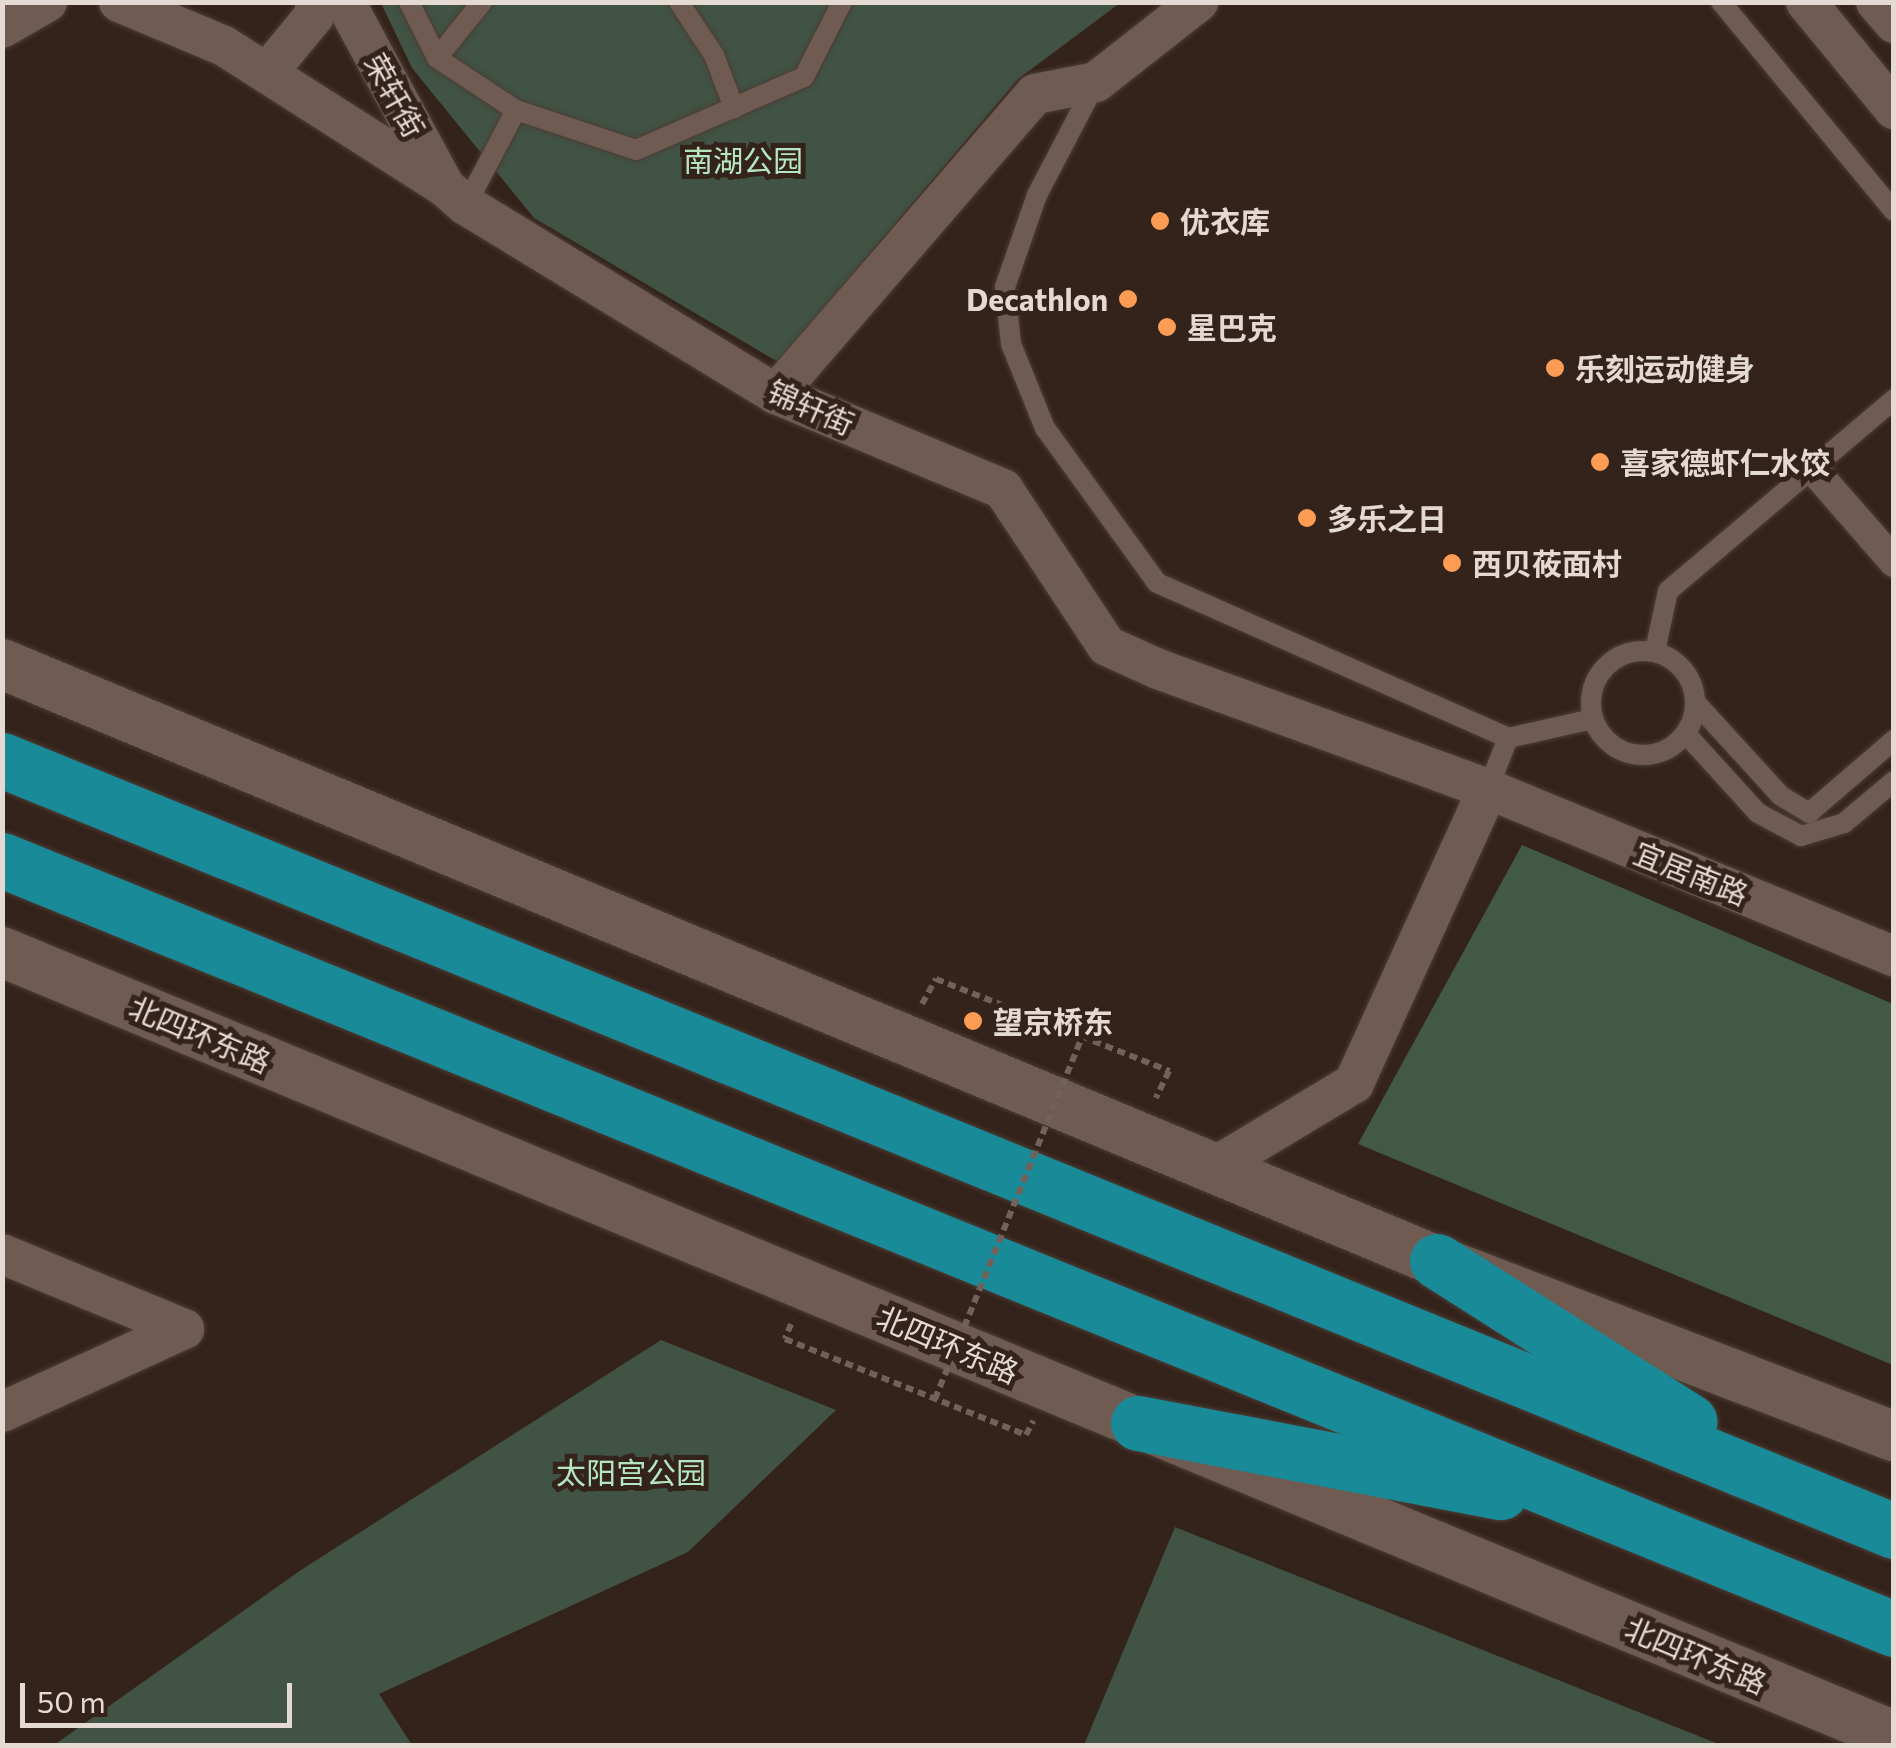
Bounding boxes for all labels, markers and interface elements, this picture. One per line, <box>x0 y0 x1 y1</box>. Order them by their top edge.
street label: 荣轩街 <box>357 47 433 143</box>
park label: 南湖公园 <box>683 142 803 178</box>
place label: 优衣库 <box>1180 203 1270 239</box>
marker: 优衣库 <box>1149 210 1171 232</box>
place label: Decathlon <box>966 281 1108 317</box>
marker: Decathlon <box>1117 288 1139 310</box>
place label: 星巴克 <box>1187 309 1277 345</box>
marker: 星巴克 <box>1156 316 1178 338</box>
place label: 乐刻运动健身 <box>1575 350 1755 386</box>
marker: 乐刻运动健身 <box>1544 357 1566 379</box>
street label: 锦轩街 <box>763 372 859 442</box>
place label: 喜家德虾仁水饺 <box>1620 444 1830 480</box>
marker: 喜家德虾仁水饺 <box>1589 451 1611 473</box>
place label: 多乐之日 <box>1327 500 1447 536</box>
marker: 多乐之日 <box>1296 507 1318 529</box>
place label: 西贝莜面村 <box>1472 545 1622 581</box>
marker: 西贝莜面村 <box>1441 552 1463 574</box>
street label: 宜居南路 <box>1629 834 1753 912</box>
street label: 北四环东路 <box>124 988 276 1080</box>
place label: 望京桥东 <box>993 1003 1113 1039</box>
marker: 望京桥东 <box>962 1010 984 1032</box>
street label: 北四环东路 <box>872 1298 1024 1390</box>
park label: 太阳宫公园 <box>556 1454 706 1490</box>
street label: 北四环东路 <box>1620 1609 1772 1701</box>
scale bar <box>25 1663 298 1725</box>
text: 50 m <box>37 1682 106 1719</box>

